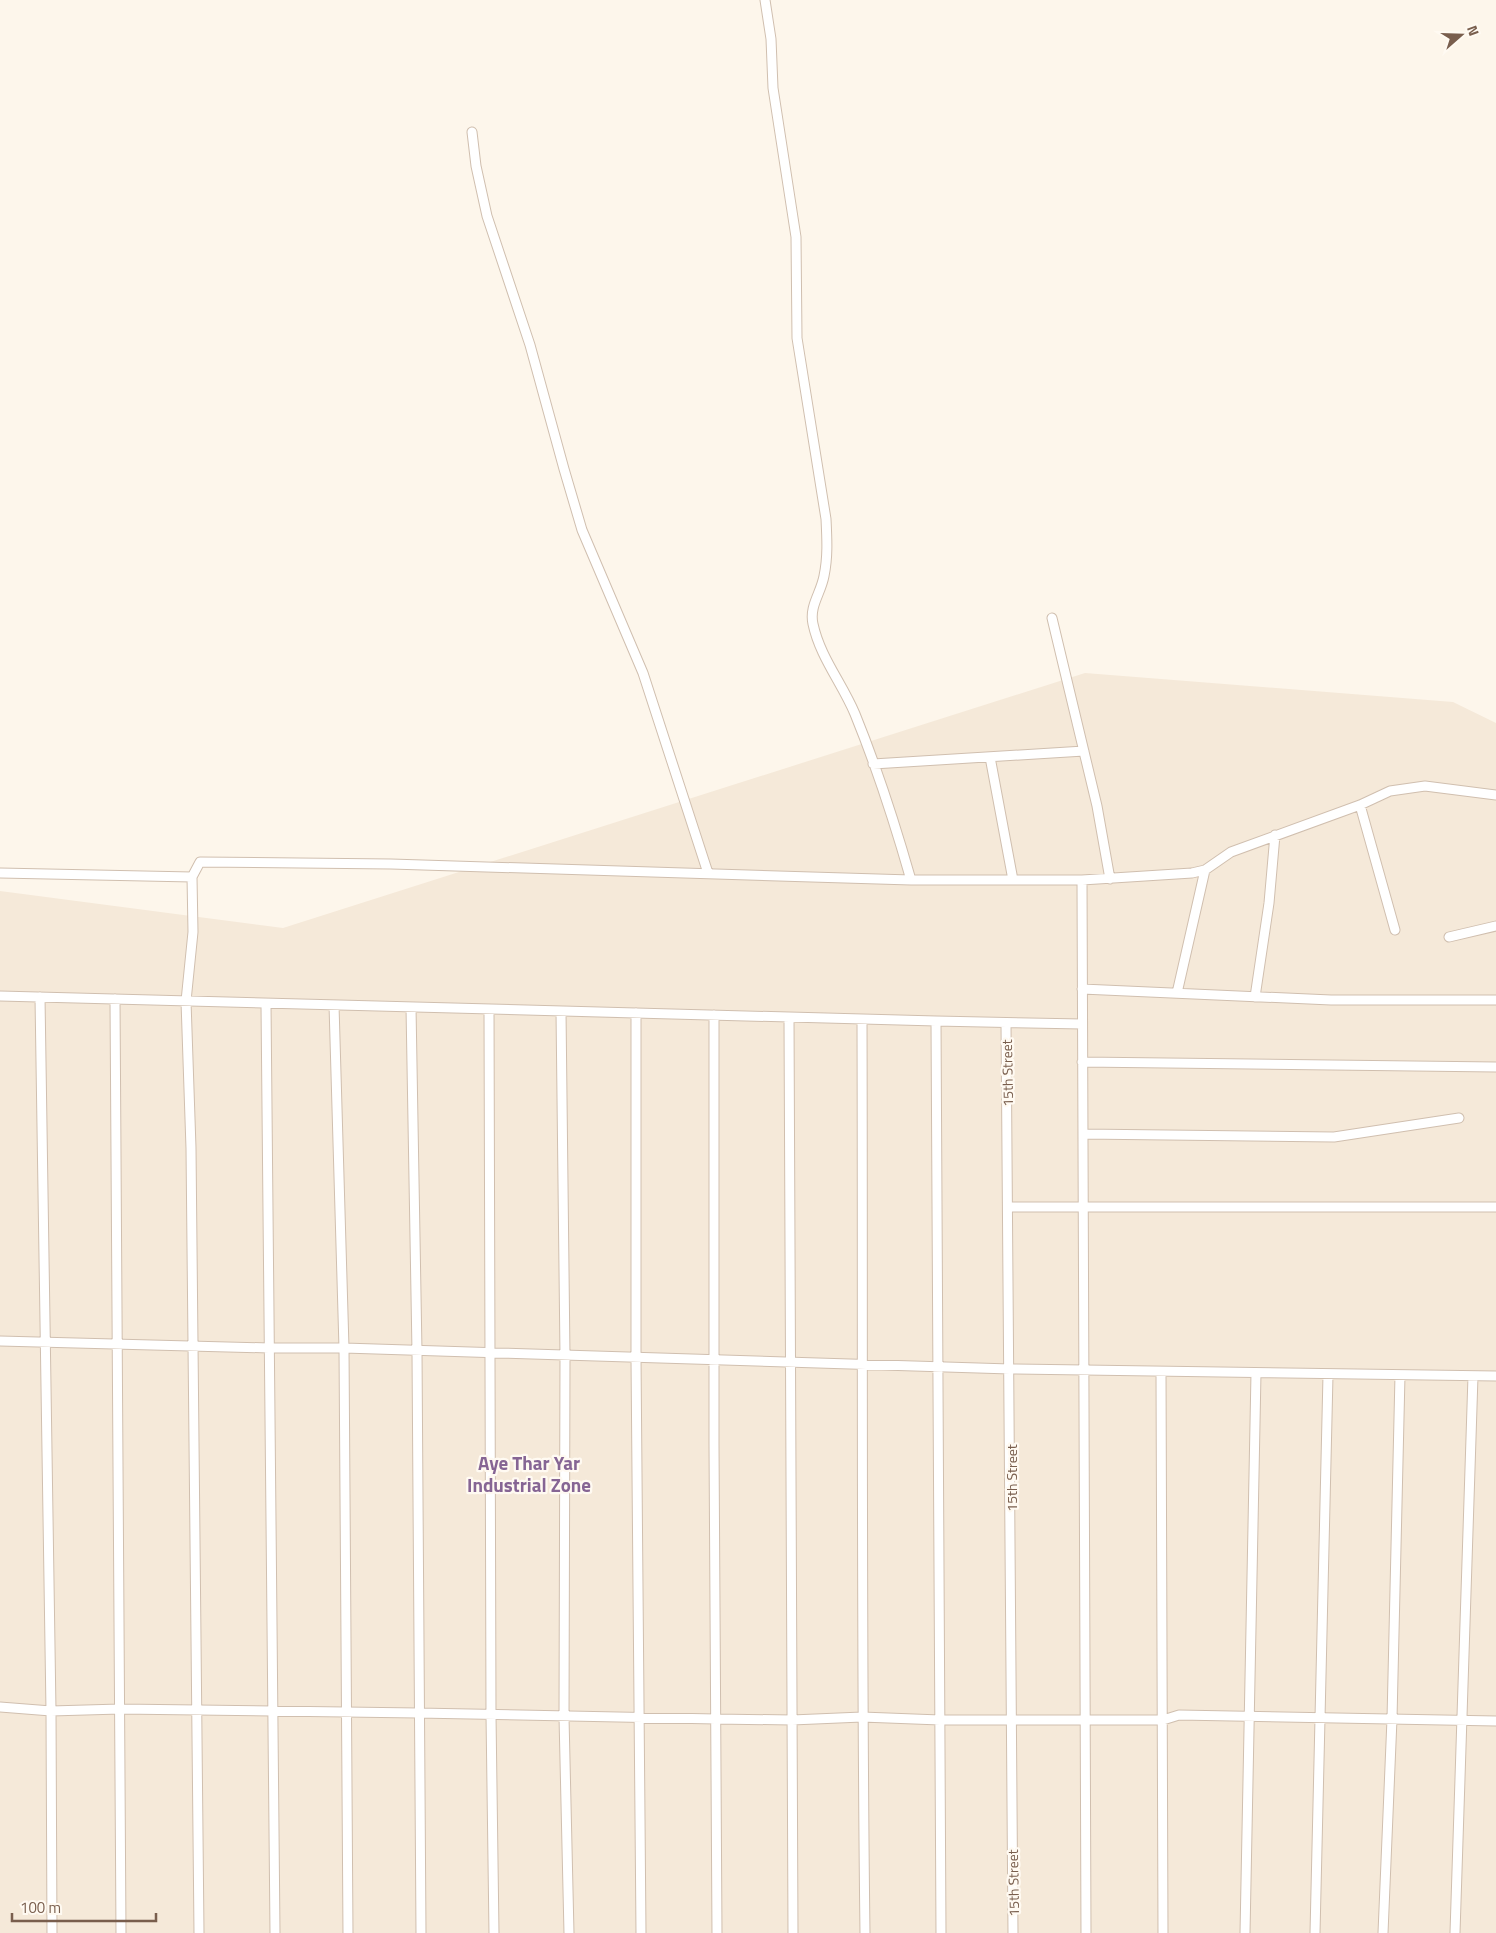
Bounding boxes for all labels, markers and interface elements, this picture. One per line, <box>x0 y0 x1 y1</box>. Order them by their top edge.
north arrow <box>1436 10 1486 60</box>
text: N <box>1462 22 1485 39</box>
street label: 15th Street <box>996 1039 1018 1107</box>
street label: 15th Street <box>1001 1444 1022 1512</box>
district label: Aye Thar Yar Industrial Zone <box>467 1448 591 1499</box>
street label: 15th Street <box>1002 1849 1024 1917</box>
scale bar <box>12 1890 156 1922</box>
text: 100 m <box>20 1896 61 1919</box>

